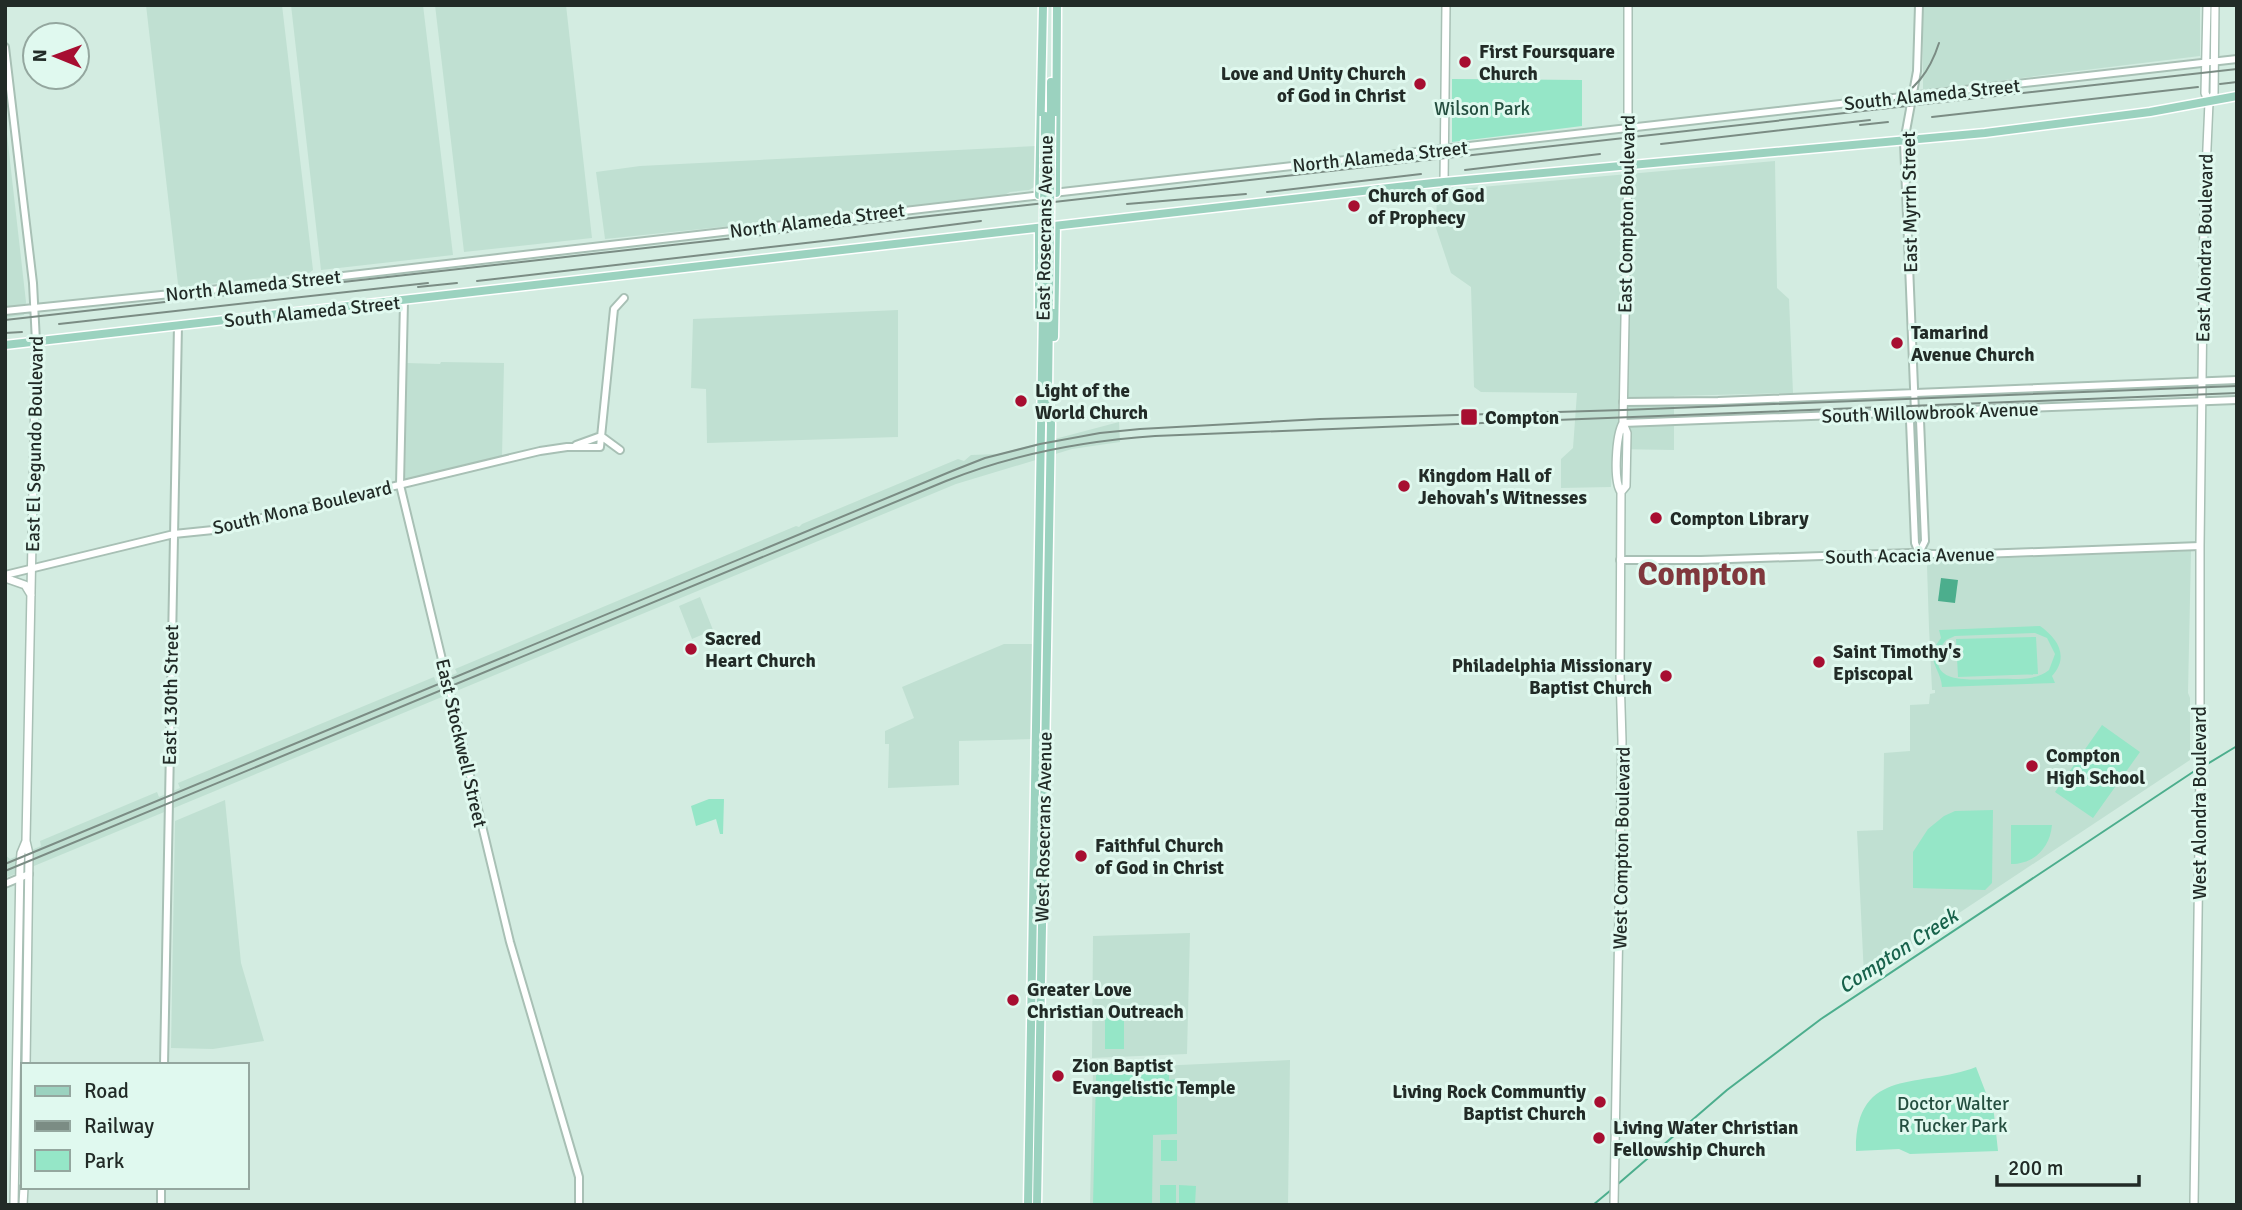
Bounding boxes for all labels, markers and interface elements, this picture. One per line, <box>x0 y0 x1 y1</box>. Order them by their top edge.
north arrow <box>21 21 91 91</box>
place label: First Foursquare Church <box>1479 40 1615 86</box>
text: N <box>28 49 52 63</box>
marker: First Foursquare Church <box>1457 54 1473 70</box>
place label: Love and Unity Church of God in Christ <box>1221 62 1406 108</box>
street label: South Alameda Street <box>1843 74 2022 116</box>
marker: Love and Unity Church of God in Christ <box>1412 76 1428 92</box>
park label: Wilson Park <box>1434 97 1531 121</box>
street label: East Compton Boulevard <box>1613 115 1641 313</box>
street label: East Myrrh Street <box>1897 131 1923 273</box>
street label: East Rosecrans Avenue <box>1031 135 1059 321</box>
street label: North Alameda Street <box>1291 136 1469 178</box>
street label: East Alondra Boulevard <box>2191 153 2219 343</box>
place label: Church of God of Prophecy <box>1368 184 1485 230</box>
street label: North Alameda Street <box>728 198 906 244</box>
marker: Church of God of Prophecy <box>1346 198 1362 214</box>
street label: North Alameda Street <box>164 265 342 307</box>
street label: South Alameda Street <box>223 291 402 333</box>
place label: Tamarind Avenue Church <box>1911 321 2034 367</box>
marker: Tamarind Avenue Church <box>1889 335 1905 351</box>
street label: East El Segundo Boulevard <box>21 336 49 552</box>
place label: Light of the World Church <box>1035 379 1148 425</box>
marker: Light of the World Church <box>1013 393 1029 409</box>
street label: South Willowbrook Avenue <box>1821 397 2039 429</box>
place label: Compton <box>1485 406 1559 430</box>
marker: Compton <box>1459 407 1479 427</box>
place label: Kingdom Hall of Jehovah's Witnesses <box>1418 464 1587 510</box>
street label: South Mona Boulevard <box>210 476 394 540</box>
marker: Kingdom Hall of Jehovah's Witnesses <box>1396 478 1412 494</box>
place label: Compton Library <box>1670 507 1809 531</box>
marker: Compton Library <box>1648 510 1664 526</box>
street label: South Acacia Avenue <box>1825 543 1995 569</box>
district label: Compton <box>1638 554 1766 595</box>
street label: East 130th Street <box>158 624 184 766</box>
place label: Sacred Heart Church <box>705 627 816 673</box>
place label: Saint Timothy's Episcopal <box>1833 640 1961 686</box>
marker: Sacred Heart Church <box>683 641 699 657</box>
place label: Philadelphia Missionary Baptist Church <box>1452 654 1653 700</box>
marker: Saint Timothy's Episcopal <box>1811 654 1827 670</box>
street label: East Stockwell Street <box>430 657 492 830</box>
marker: Philadelphia Missionary Baptist Church <box>1658 668 1674 684</box>
street label: West Alondra Boulevard <box>2188 706 2212 900</box>
street label: West Rosecrans Avenue <box>1030 731 1058 923</box>
place label: Compton High School <box>2046 744 2145 790</box>
street label: West Compton Boulevard <box>1608 746 1636 950</box>
marker: Compton High School <box>2024 758 2040 774</box>
place label: Faithful Church of God in Christ <box>1095 834 1224 880</box>
marker: Faithful Church of God in Christ <box>1073 848 1089 864</box>
water label: Compton Creek <box>1833 901 1965 999</box>
place label: Greater Love Christian Outreach <box>1027 978 1184 1024</box>
marker: Greater Love Christian Outreach <box>1005 992 1021 1008</box>
place label: Zion Baptist Evangelistic Temple <box>1072 1054 1235 1100</box>
legend <box>21 1063 248 1189</box>
marker: Zion Baptist Evangelistic Temple <box>1050 1068 1066 1084</box>
text: Road <box>84 1078 129 1104</box>
place label: Living Rock Communtiy Baptist Church <box>1392 1080 1587 1126</box>
park label: Doctor Walter R Tucker Park <box>1897 1092 2009 1138</box>
marker: Living Rock Communtiy Baptist Church <box>1592 1094 1608 1110</box>
text: Railway <box>84 1113 154 1139</box>
place label: Living Water Christian Fellowship Church <box>1613 1116 1798 1162</box>
marker: Living Water Christian Fellowship Church <box>1591 1130 1607 1146</box>
scale bar <box>1997 1144 2139 1188</box>
text: Park <box>84 1148 125 1174</box>
text: 200 m <box>2008 1155 2063 1181</box>

